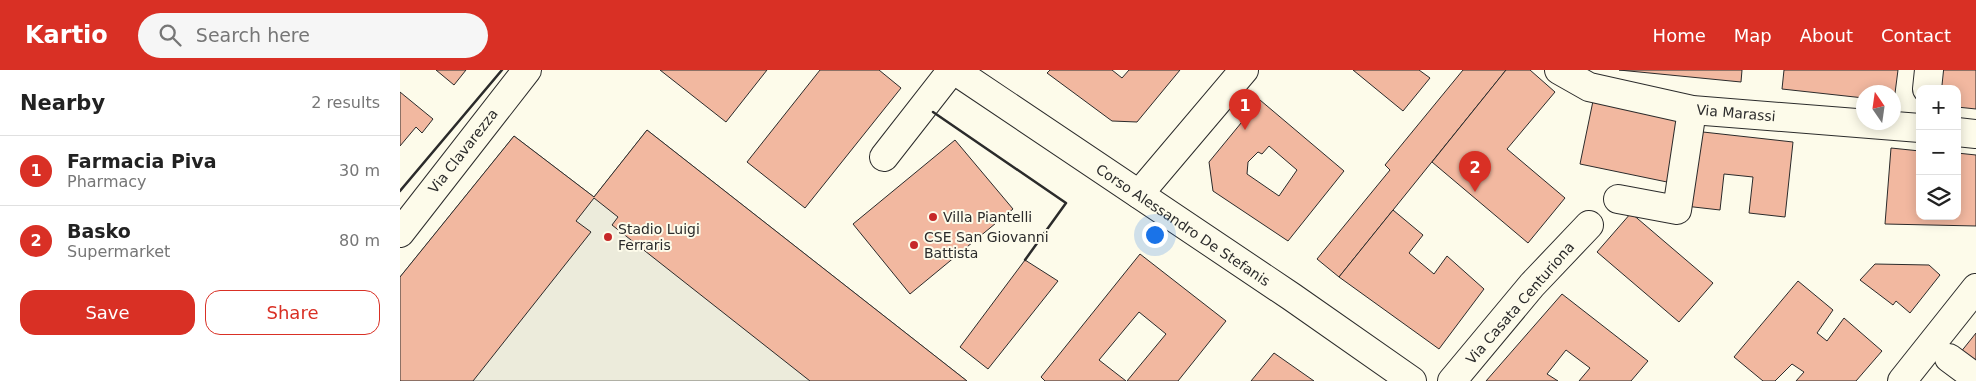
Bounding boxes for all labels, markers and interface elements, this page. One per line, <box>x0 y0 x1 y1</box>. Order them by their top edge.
search box <box>138 13 488 58</box>
text: Kartio <box>25 21 108 49</box>
icon: search <box>156 21 184 49</box>
text: Search here <box>196 24 310 46</box>
text: Home <box>1653 25 1706 46</box>
text: Map <box>1734 25 1772 46</box>
text: About <box>1800 25 1853 46</box>
text: Contact <box>1881 25 1951 46</box>
north arrow <box>1856 85 1901 130</box>
map controls <box>1916 85 1961 220</box>
button: + <box>1916 85 1961 130</box>
pin: 1 <box>1229 89 1261 130</box>
text: Nearby <box>20 91 105 115</box>
text: 2 results <box>311 93 380 112</box>
street label: Via Marassi <box>1696 102 1776 124</box>
street label: Via Clavarezza <box>425 106 501 196</box>
button: − <box>1916 130 1961 175</box>
text: Farmacia Piva <box>67 150 217 172</box>
pin: 2 <box>1459 151 1491 192</box>
text: 1 <box>30 161 42 180</box>
text: 30 m <box>339 161 380 180</box>
street label: Corso Alessandro De Stefanis <box>1093 161 1273 289</box>
text: Pharmacy <box>67 172 147 191</box>
button: layers <box>1916 175 1961 220</box>
place label: Villa Piantelli <box>943 209 1032 225</box>
marker: Villa Piantelli <box>927 211 939 223</box>
text: Basko <box>67 220 131 242</box>
place label: Stadio Luigi Ferraris <box>618 221 700 253</box>
your location <box>1142 222 1168 248</box>
place label: CSE San Giovanni Battista <box>924 229 1049 261</box>
text: 2 <box>30 231 42 250</box>
text: 80 m <box>339 231 380 250</box>
marker: Stadio Luigi Ferraris <box>602 231 614 243</box>
marker: CSE San Giovanni Battista <box>908 239 920 251</box>
street label: Via Casata Centuriona <box>1463 239 1577 367</box>
text: Supermarket <box>67 242 170 261</box>
button: Save <box>20 290 195 335</box>
button: Share <box>205 290 380 335</box>

